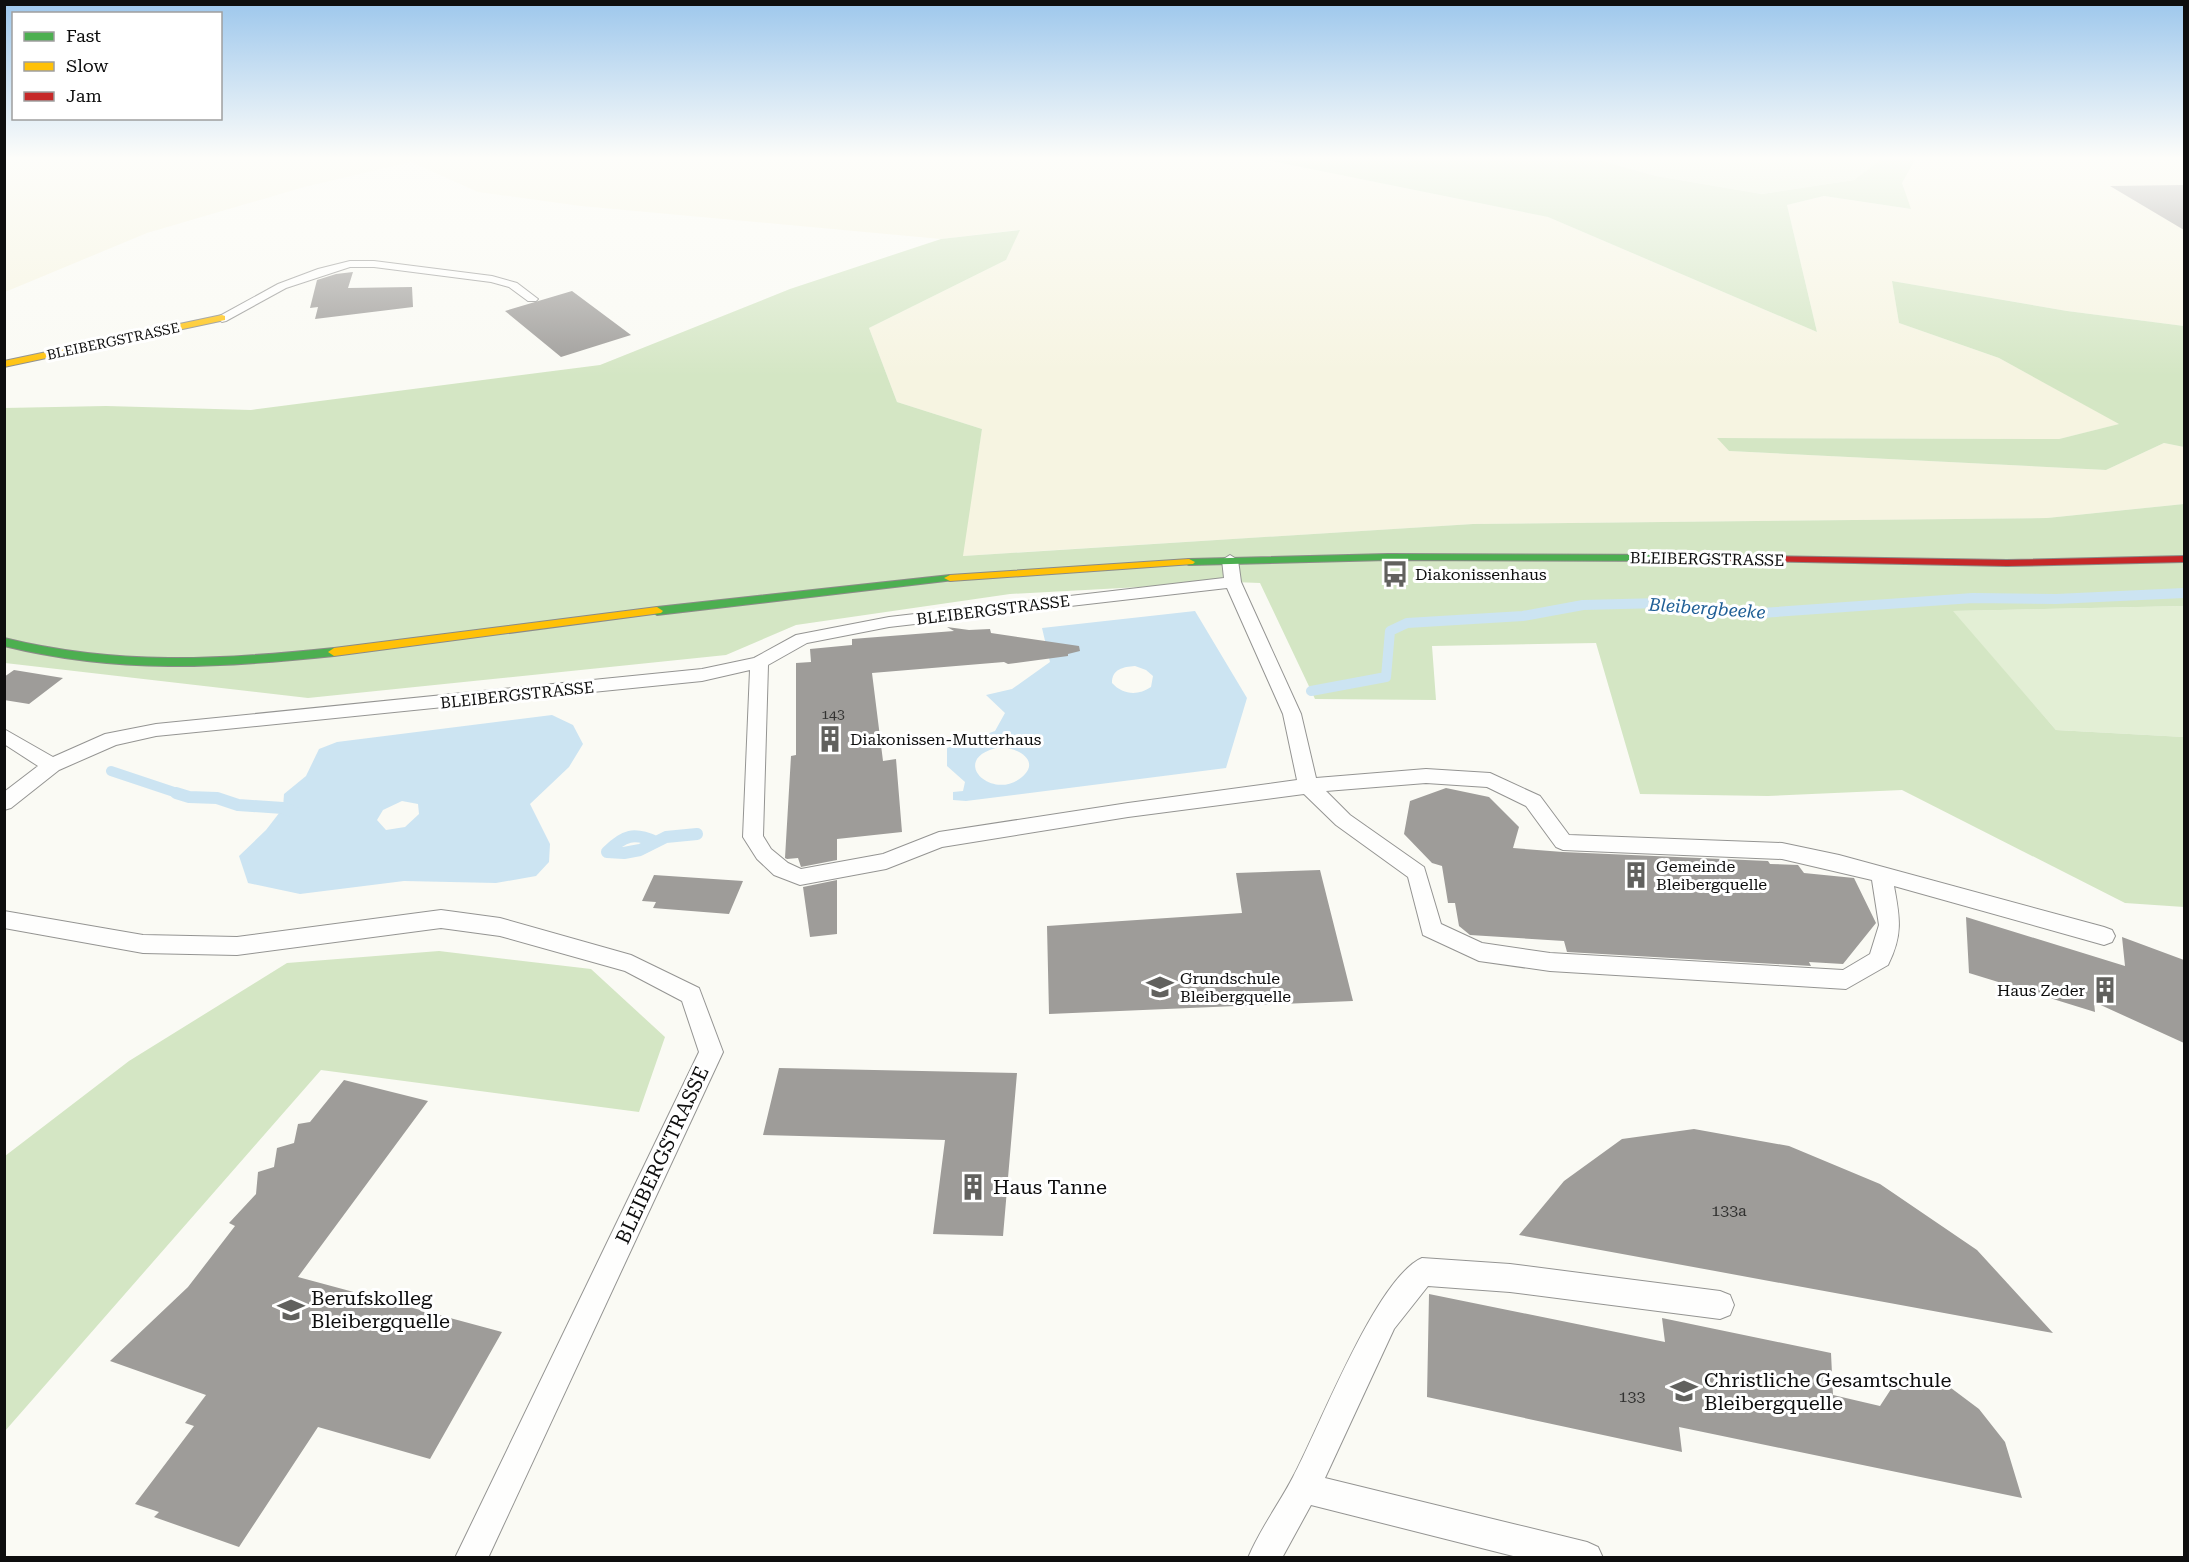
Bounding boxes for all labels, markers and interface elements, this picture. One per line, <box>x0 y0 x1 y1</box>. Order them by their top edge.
legend <box>12 12 222 120</box>
text: Fast <box>66 25 101 46</box>
text: Slow <box>66 55 108 76</box>
text: Jam <box>66 85 102 106</box>
street label: BLEIBERGSTRASSE <box>45 319 181 363</box>
street label: BLEIBERGSTRASSE <box>1630 548 1784 570</box>
bus stop icon: Diakonissenhaus <box>1380 559 1410 589</box>
place label: Diakonissenhaus <box>1415 565 1547 584</box>
street label: BLEIBERGSTRASSE <box>915 591 1071 629</box>
water label: Bleibergbeeke <box>1647 593 1766 623</box>
street label: BLEIBERGSTRASSE <box>439 677 595 713</box>
house number: 143 <box>821 706 845 722</box>
building icon: Diakonissen-Mutterhaus <box>815 724 845 754</box>
place label: Diakonissen-Mutterhaus <box>850 730 1042 749</box>
place label: Gemeinde Bleibergquelle <box>1656 857 1767 894</box>
building icon: Gemeinde Bleibergquelle <box>1621 860 1651 890</box>
place label: Grundschule Bleibergquelle <box>1180 969 1291 1006</box>
school or university icon: Grundschule Bleibergquelle <box>1145 972 1175 1002</box>
building icon: Haus Zeder <box>2090 975 2120 1005</box>
place label: Haus Zeder <box>1997 981 2085 1000</box>
street label: BLEIBERGSTRASSE <box>610 1062 714 1248</box>
building icon: Haus Tanne <box>958 1172 988 1202</box>
place label: Haus Tanne <box>993 1175 1107 1199</box>
house number: 133a <box>1711 1201 1747 1220</box>
place label: Berufskolleg Bleibergquelle <box>311 1286 450 1333</box>
school or university icon: Berufskolleg Bleibergquelle <box>276 1295 306 1325</box>
place label: Christliche Gesamtschule Bleibergquelle <box>1704 1368 1951 1415</box>
school or university icon: Christliche Gesamtschule Bleibergquelle <box>1669 1376 1699 1406</box>
house number: 133 <box>1619 1387 1645 1406</box>

